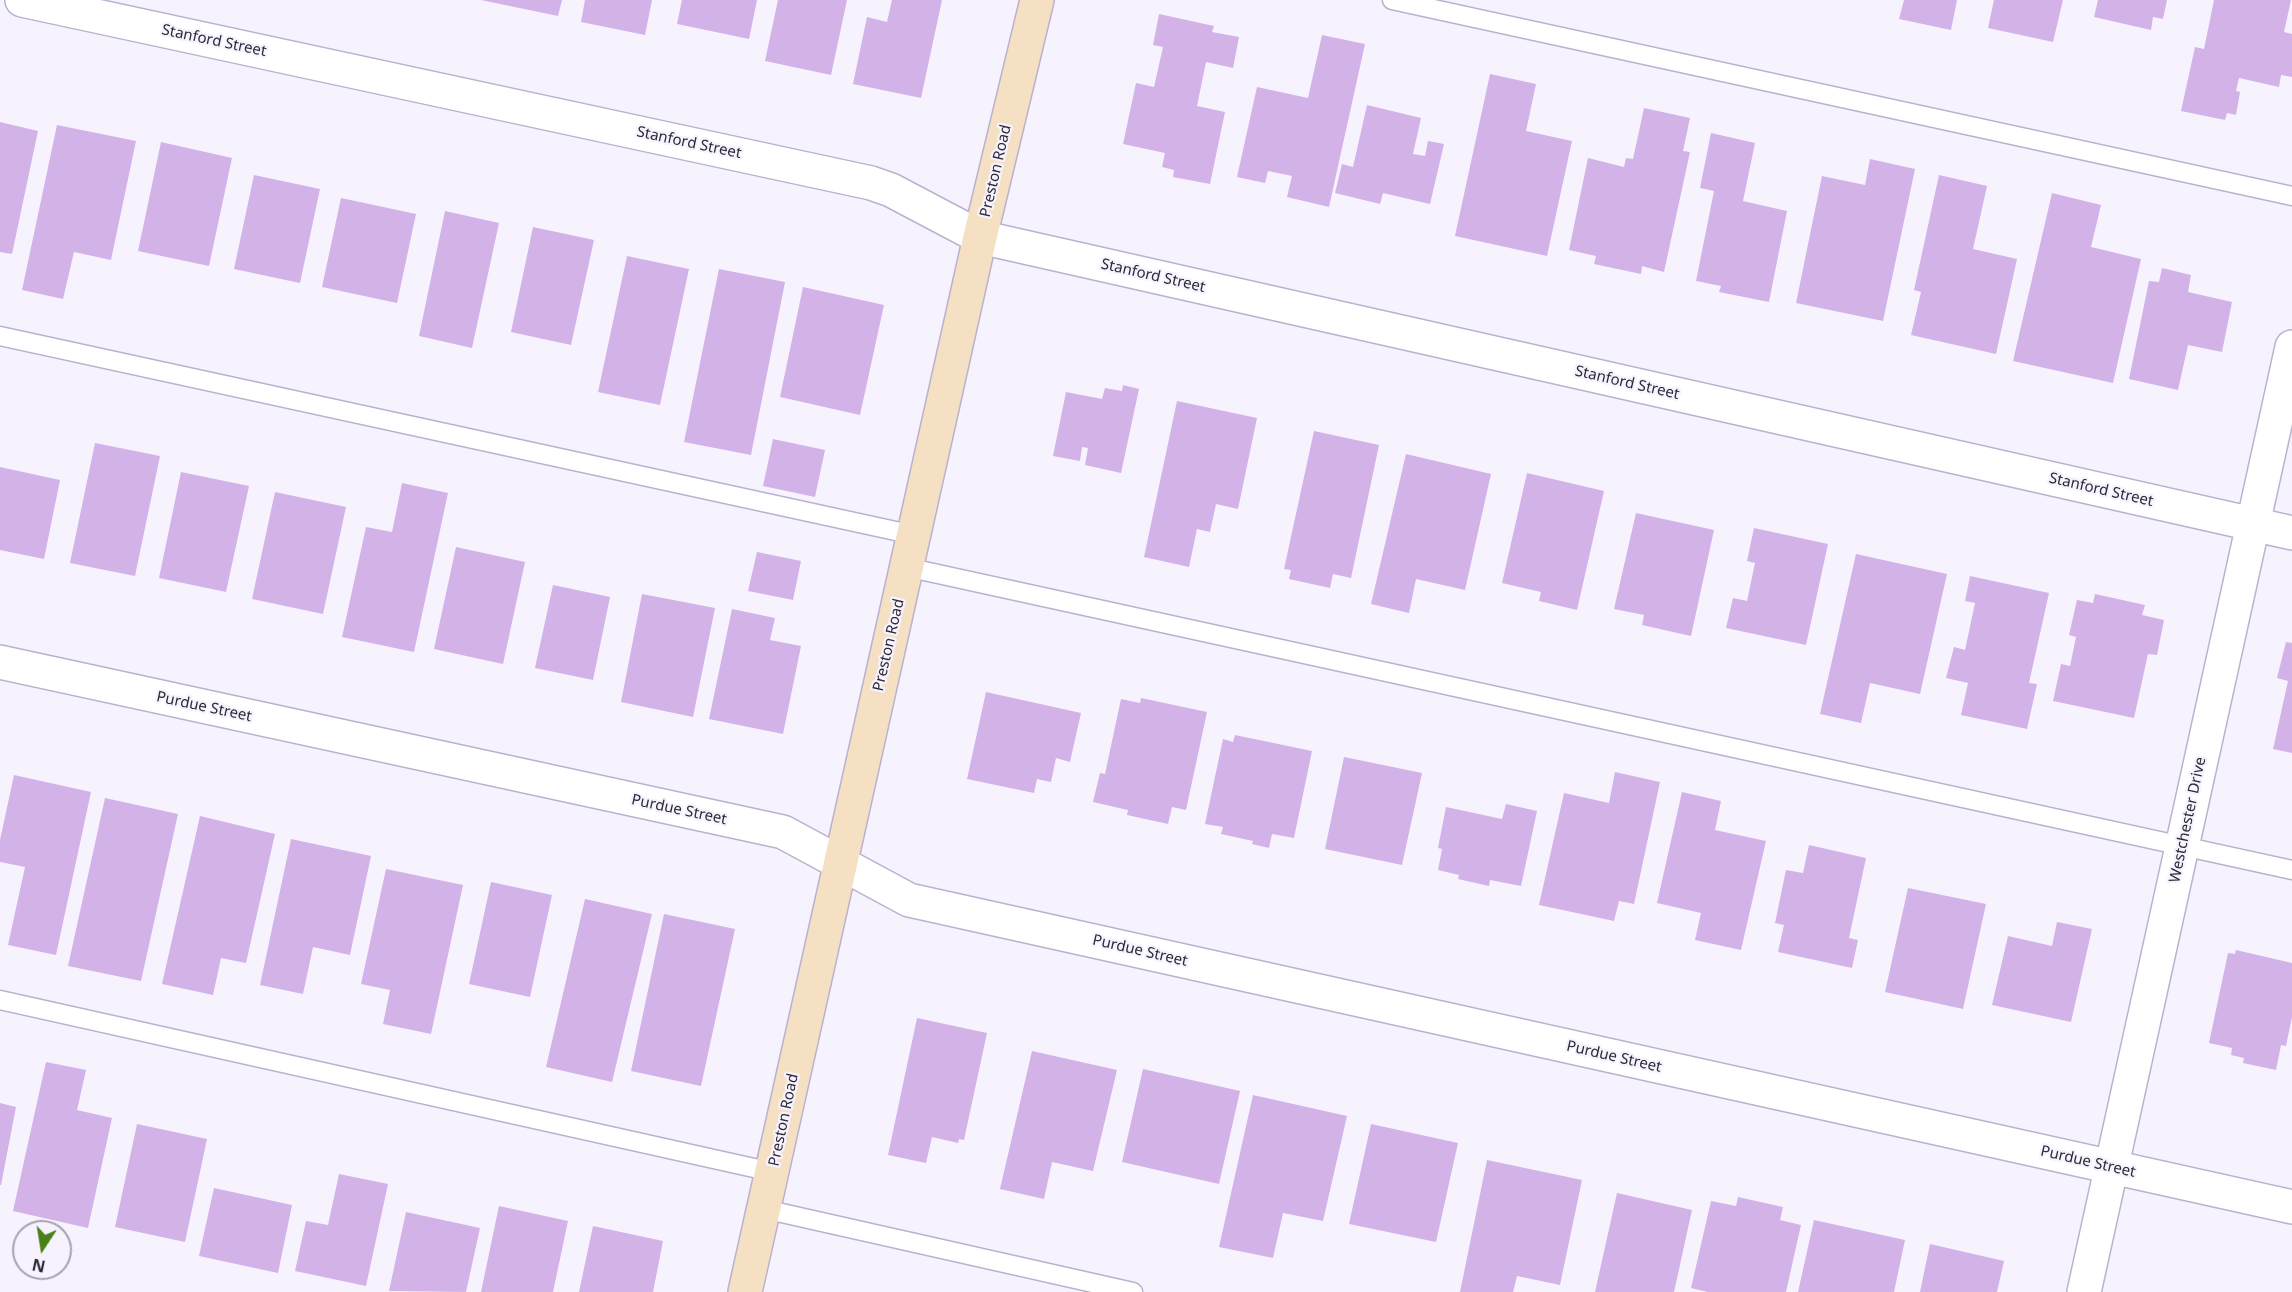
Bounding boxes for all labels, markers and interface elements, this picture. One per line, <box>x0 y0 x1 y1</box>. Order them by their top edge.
street label: Stanford Street <box>160 21 268 61</box>
street label: Stanford Street <box>635 123 743 163</box>
street label: Preston Road <box>977 123 1015 219</box>
street label: Stanford Street <box>1099 255 1207 297</box>
street label: Stanford Street <box>1573 362 1681 404</box>
street label: Stanford Street <box>2047 469 2155 511</box>
street label: Preston Road <box>870 597 908 693</box>
street label: Purdue Street <box>155 688 253 726</box>
street label: Westchester Drive <box>2166 756 2210 884</box>
street label: Purdue Street <box>630 791 728 829</box>
street label: Purdue Street <box>1091 931 1189 971</box>
street label: Purdue Street <box>1565 1037 1663 1077</box>
street label: Preston Road <box>765 1072 803 1168</box>
street label: Purdue Street <box>2039 1142 2137 1182</box>
north arrow <box>12 1220 72 1280</box>
text: N <box>30 1254 47 1278</box>

